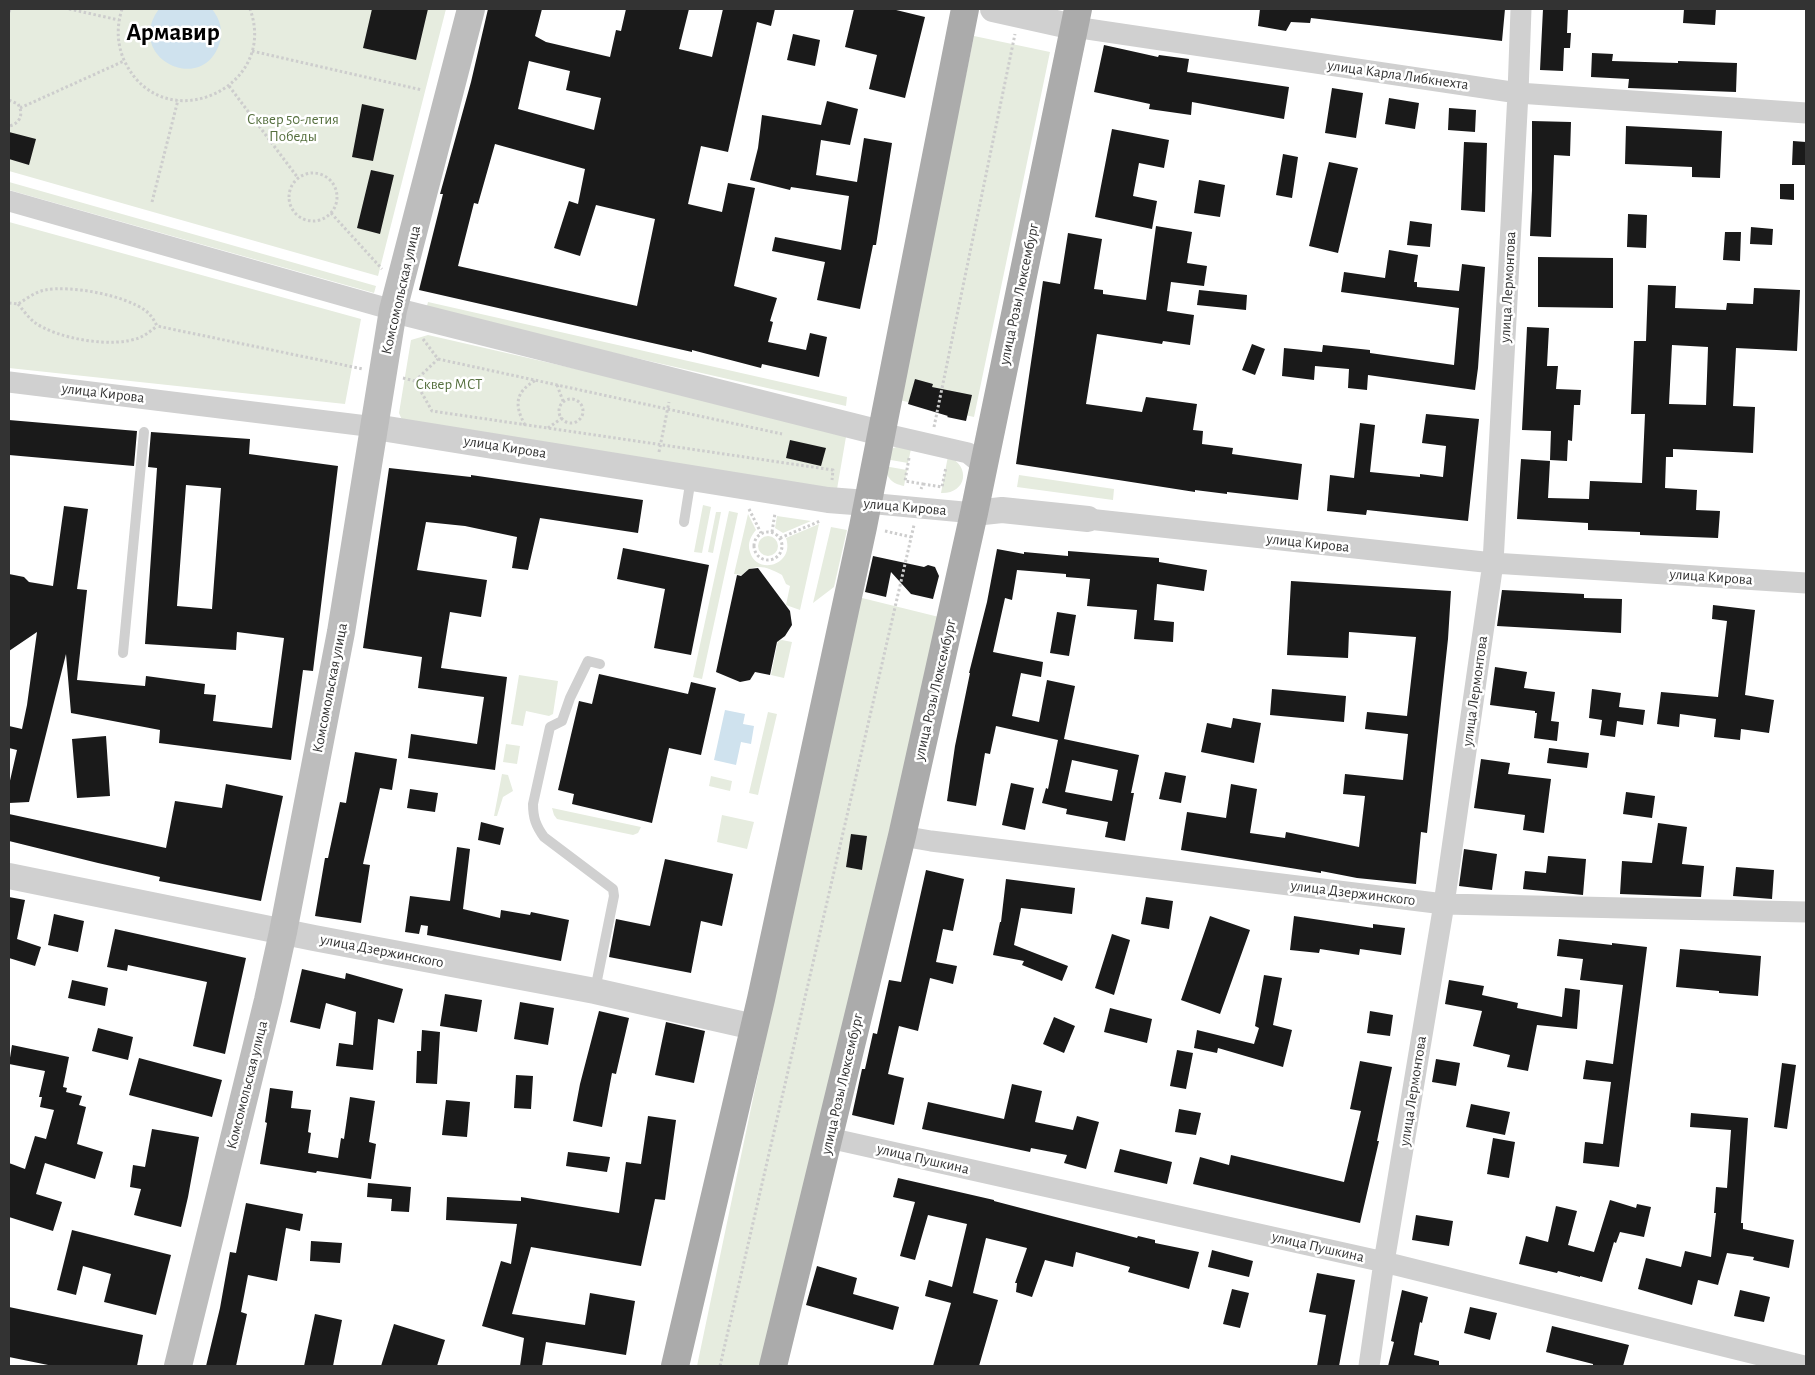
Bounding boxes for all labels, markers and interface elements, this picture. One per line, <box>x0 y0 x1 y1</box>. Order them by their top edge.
district label: Армавир <box>126 17 220 47</box>
street label: улица Карла Либкнехта <box>1326 56 1470 94</box>
park label: Сквер 50-летия Победы <box>247 110 339 145</box>
street label: улица Розы Люксембург <box>995 222 1043 366</box>
street label: Комсомольская улица <box>377 224 425 356</box>
street label: улица Лермонтова <box>1496 231 1520 343</box>
park label: Сквер МСТ <box>416 375 482 393</box>
street label: улица Кирова <box>61 379 145 407</box>
street label: улица Кирова <box>462 432 548 462</box>
street label: улица Кирова <box>863 494 947 520</box>
street label: улица Кирова <box>1266 530 1350 556</box>
street label: улица Кирова <box>1669 565 1753 589</box>
street label: улица Розы Люксембург <box>910 618 960 762</box>
street label: Комсомольская улица <box>309 622 351 754</box>
street label: улица Лермонтова <box>1458 635 1492 747</box>
street label: улица Дзержинского <box>1290 876 1416 910</box>
street label: улица Дзержинского <box>319 930 445 972</box>
street label: улица Розы Люксембург <box>817 1012 867 1156</box>
street label: Комсомольская улица <box>222 1019 272 1151</box>
street label: улица Лермонтова <box>1395 1035 1431 1147</box>
street label: улица Пушкина <box>875 1140 971 1178</box>
street label: улица Пушкина <box>1270 1228 1366 1266</box>

